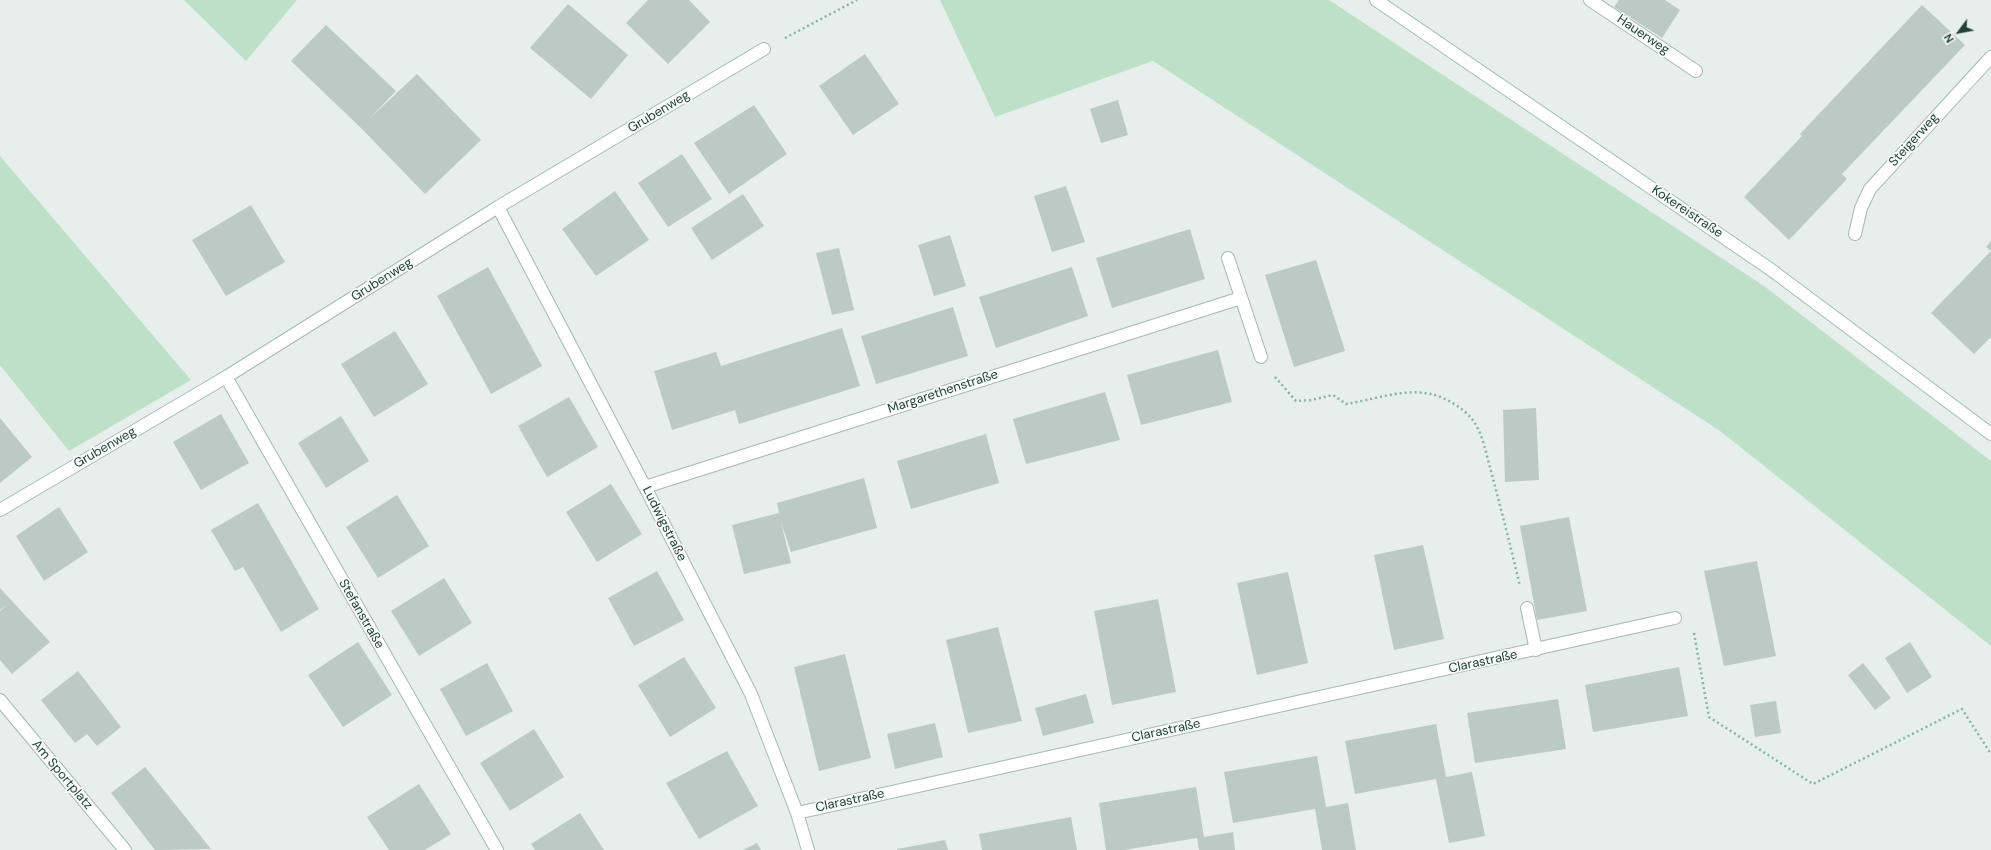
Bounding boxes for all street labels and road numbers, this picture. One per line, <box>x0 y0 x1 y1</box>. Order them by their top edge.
street label: Hauerweg <box>1614 12 1672 58</box>
street label: Grubenweg <box>625 87 693 137</box>
street label: Steigerweg <box>1886 110 1942 170</box>
street label: Kokereistraße <box>1648 182 1726 242</box>
street label: Grubenweg <box>348 255 416 305</box>
street label: Margarethenstraße <box>886 367 1000 417</box>
street label: Grubenweg <box>71 424 139 472</box>
street label: Ludwigstraße <box>638 484 690 564</box>
street label: Stefanstraße <box>335 577 387 651</box>
street label: Clarastraße <box>1447 647 1519 677</box>
street label: Clarastraße <box>1130 716 1202 746</box>
street label: Am Sportplatz <box>28 737 96 813</box>
street label: Clarastraße <box>814 786 886 816</box>

